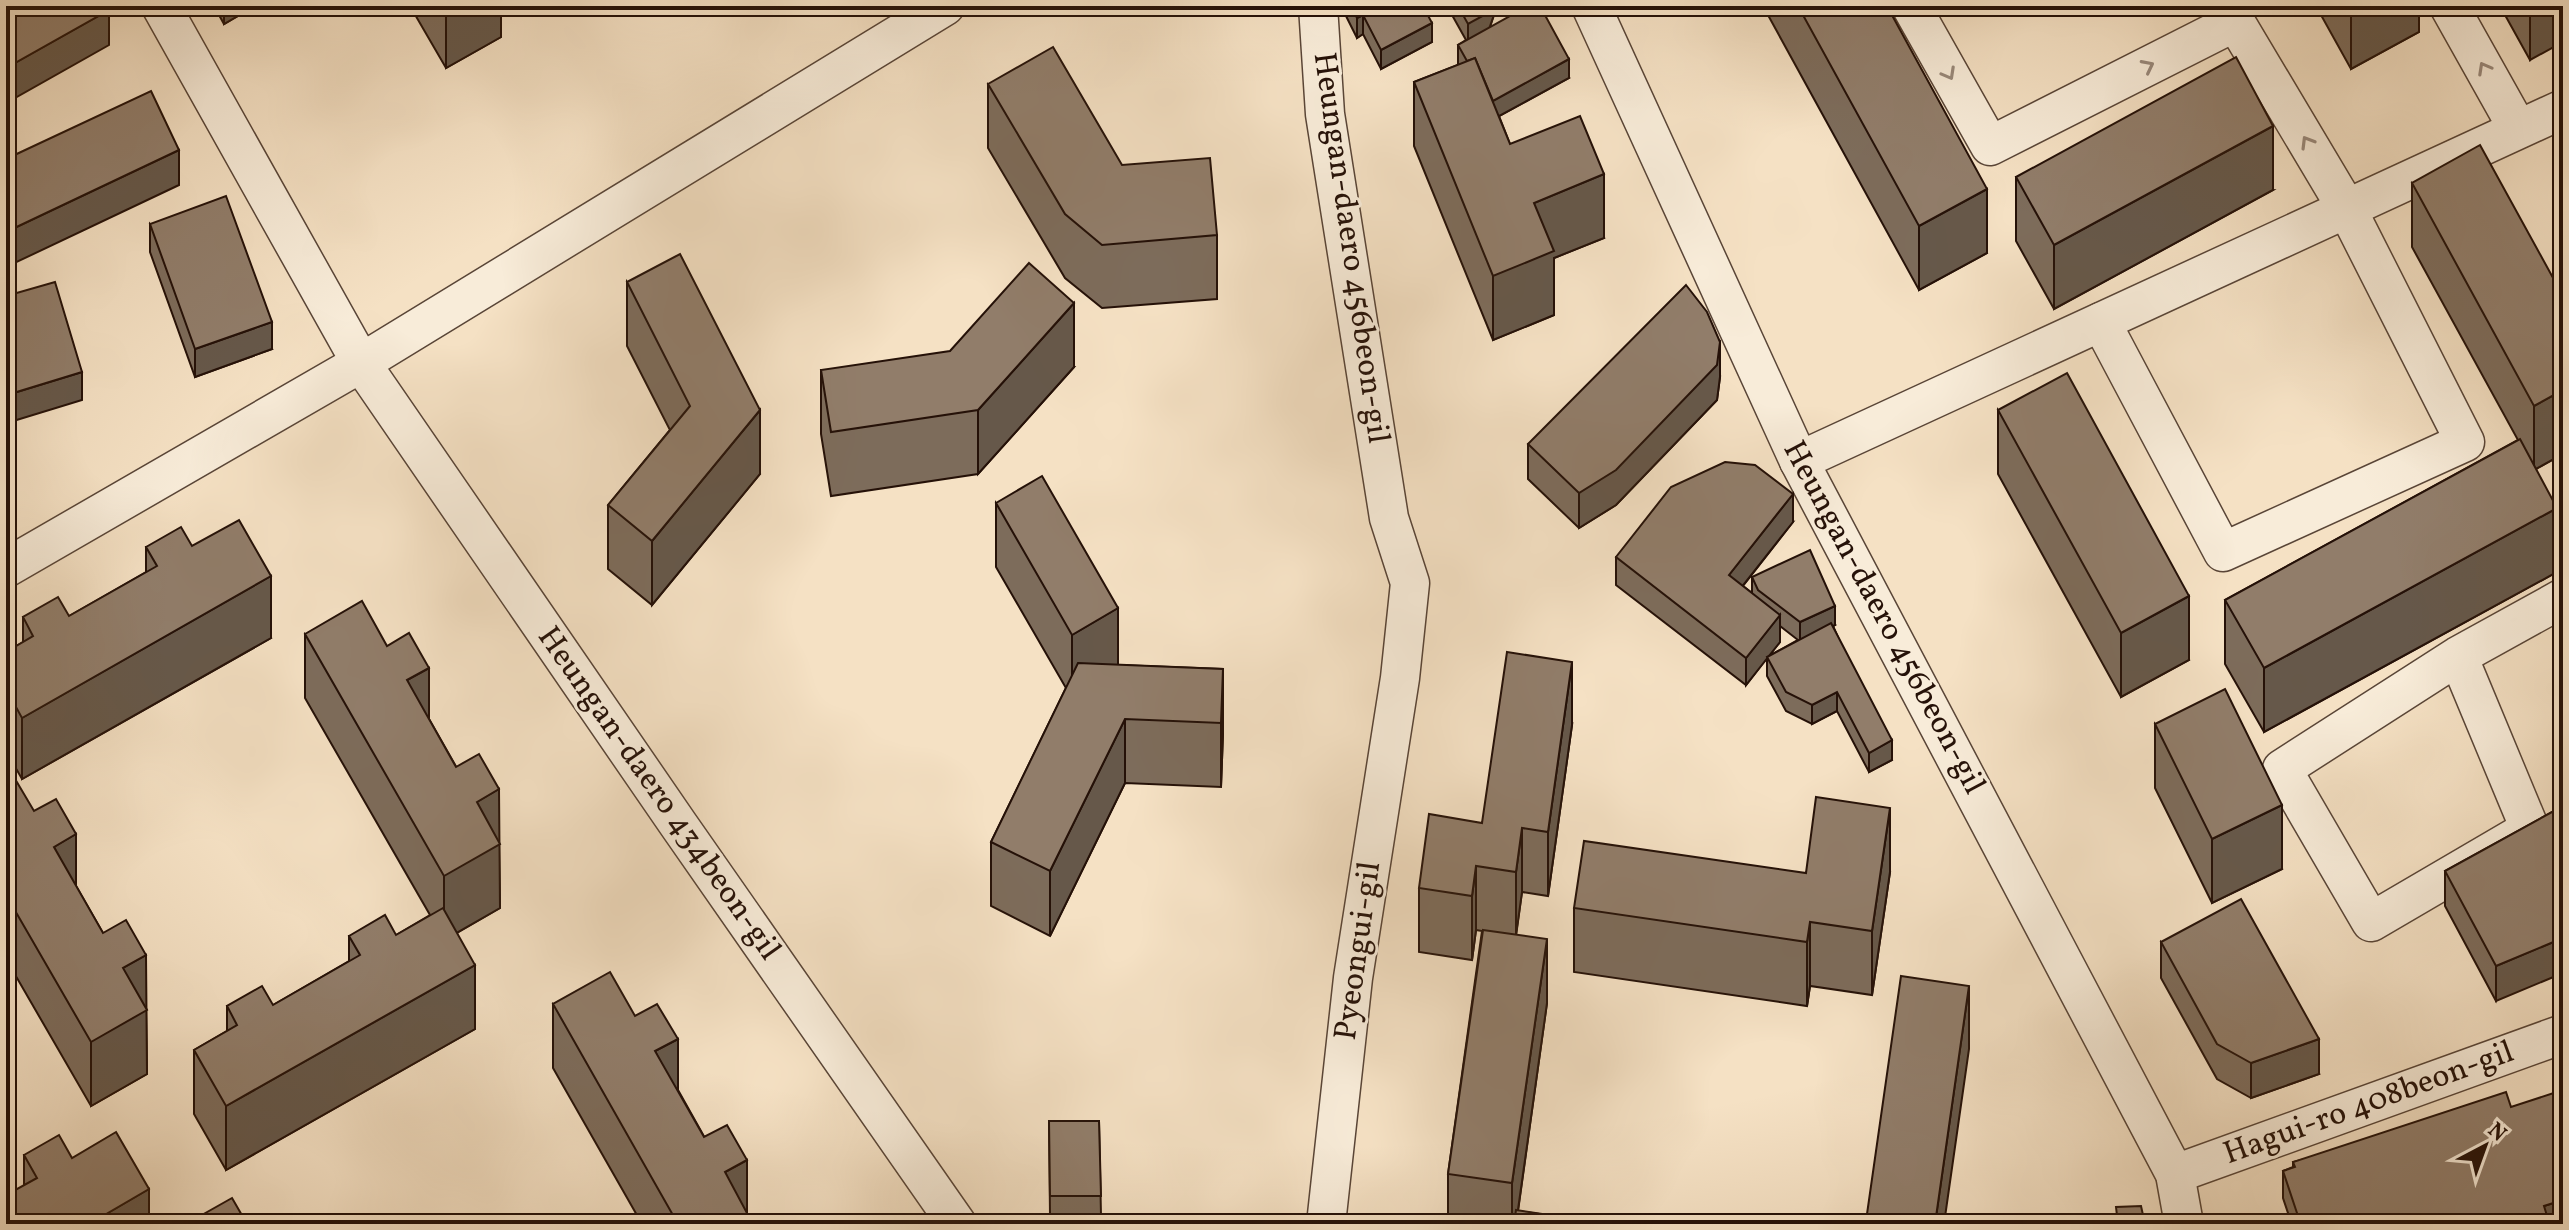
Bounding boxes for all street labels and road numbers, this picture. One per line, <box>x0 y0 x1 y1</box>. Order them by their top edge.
street label: Heungan-daero 456beon-gil <box>1301 50 1399 446</box>
street label: Heungan-daero 456beon-gil <box>1771 433 1995 803</box>
street label: Heungan-daero 434beon-gil <box>526 618 790 970</box>
street label: Pyeongui-gil <box>1325 859 1393 1043</box>
street label: Hagui-ro 408beon-gil <box>2218 1031 2520 1177</box>

